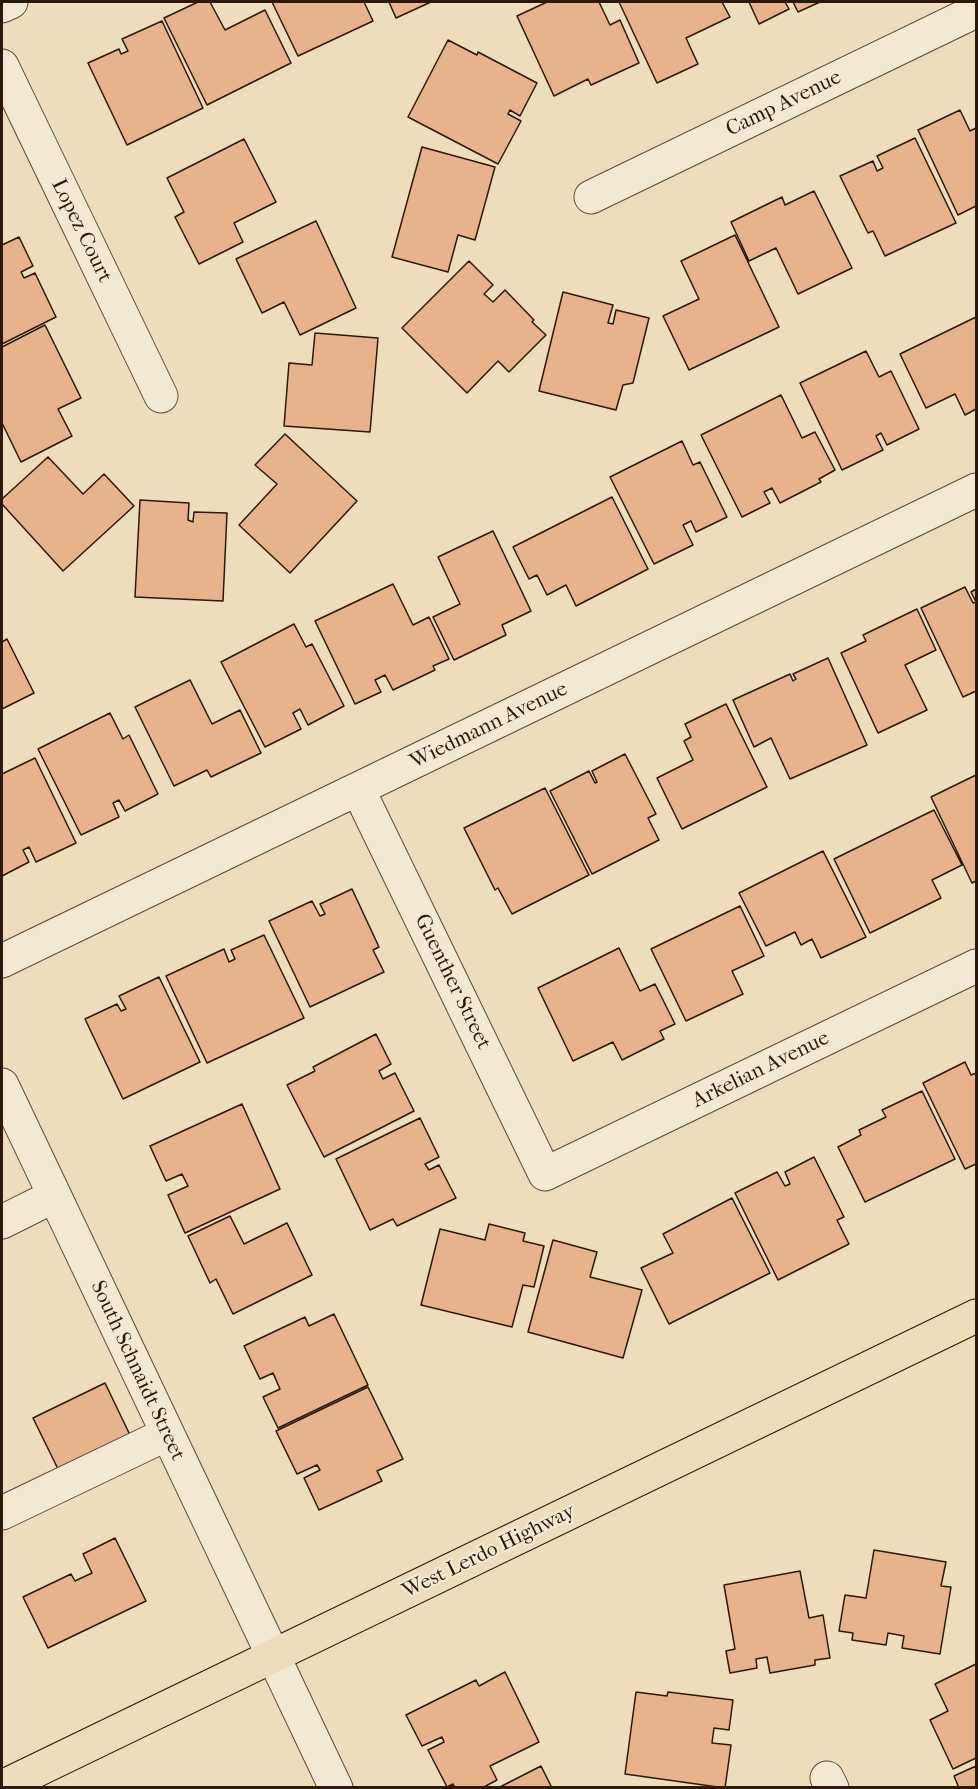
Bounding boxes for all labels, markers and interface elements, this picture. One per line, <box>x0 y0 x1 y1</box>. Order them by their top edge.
street label: Camp Avenue <box>722 65 846 143</box>
street label: Lopez Court <box>45 175 117 287</box>
street label: Wiedmann Avenue <box>406 677 572 775</box>
street label: Guenther Street <box>408 910 496 1054</box>
street label: Arkelian Avenue <box>688 1026 834 1114</box>
street label: South Schnaidt Street <box>84 1277 190 1465</box>
street label: West Lerdo Highway <box>399 1499 579 1605</box>

